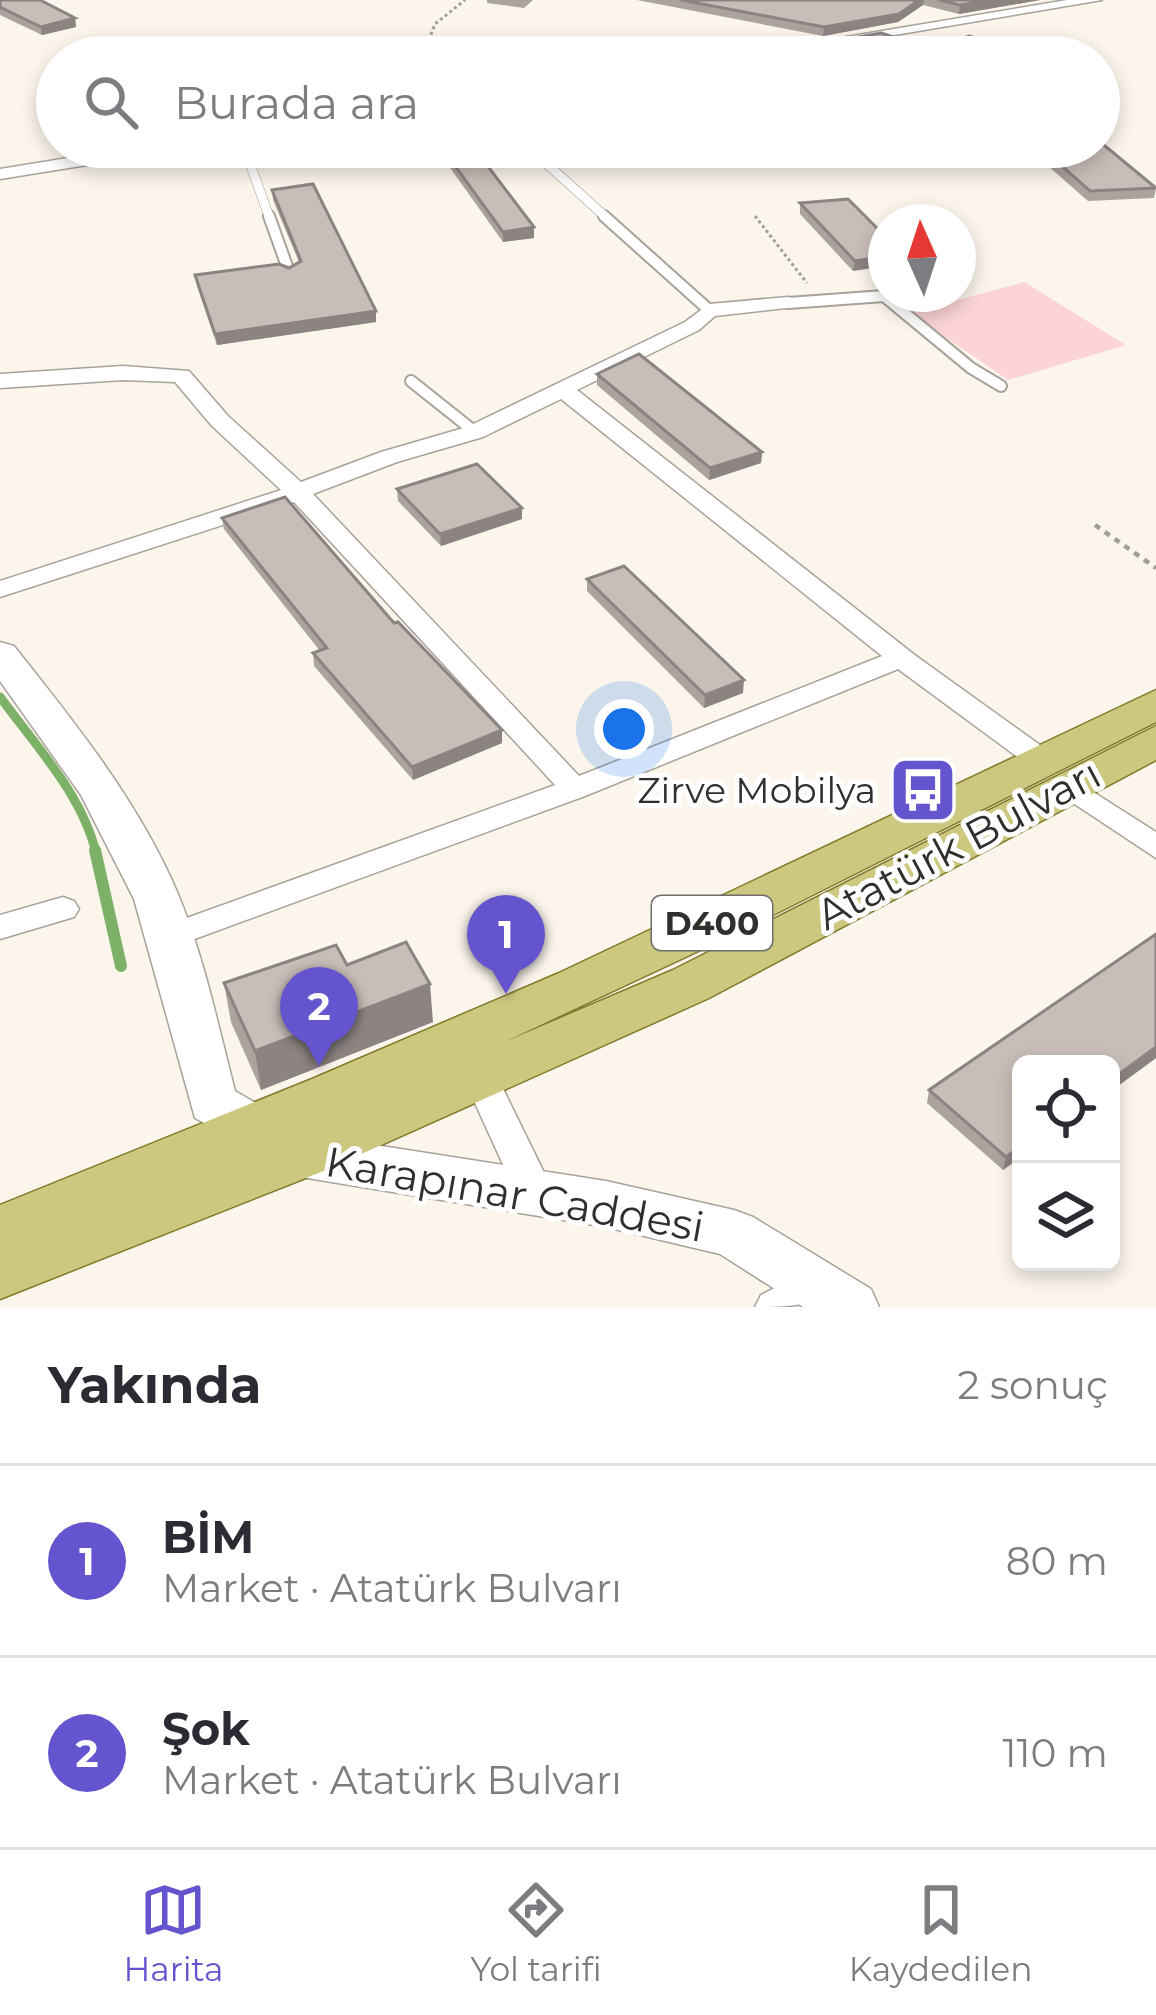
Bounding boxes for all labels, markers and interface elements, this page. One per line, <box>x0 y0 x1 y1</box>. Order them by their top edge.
search box <box>36 36 1120 168</box>
icon: search <box>78 69 144 135</box>
text: Burada ara <box>174 75 419 130</box>
north arrow <box>868 204 976 312</box>
your location <box>594 699 654 759</box>
street label: Atatürk Bulvarı <box>807 747 1109 941</box>
bus stop icon: Zirve Mobilya <box>888 755 958 825</box>
place label: Zirve Mobilya <box>637 768 876 812</box>
pin: 1 <box>467 895 545 994</box>
road number: D400 <box>652 896 772 950</box>
pin: 2 <box>280 967 358 1066</box>
map controls <box>1012 1055 1120 1271</box>
button: locate <box>1012 1055 1120 1163</box>
street label: Karapınar Caddesi <box>322 1135 708 1253</box>
button: layers <box>1012 1163 1120 1271</box>
text: Yakında <box>48 1354 261 1416</box>
text: 2 sonuç <box>958 1361 1108 1409</box>
text: BİM <box>162 1509 254 1564</box>
text: 1 <box>79 1537 95 1585</box>
text: 80 m <box>1006 1537 1108 1585</box>
text: Market · Atatürk Bulvarı <box>162 1564 622 1612</box>
text: Şok <box>162 1701 250 1756</box>
text: 2 <box>75 1729 99 1777</box>
text: 110 m <box>1002 1729 1108 1777</box>
text: Market · Atatürk Bulvarı <box>162 1756 622 1804</box>
tab: Harita <box>123 1877 224 1989</box>
tab: Yol tarifi <box>470 1877 602 1989</box>
tab: Kaydedilen <box>849 1877 1033 1989</box>

